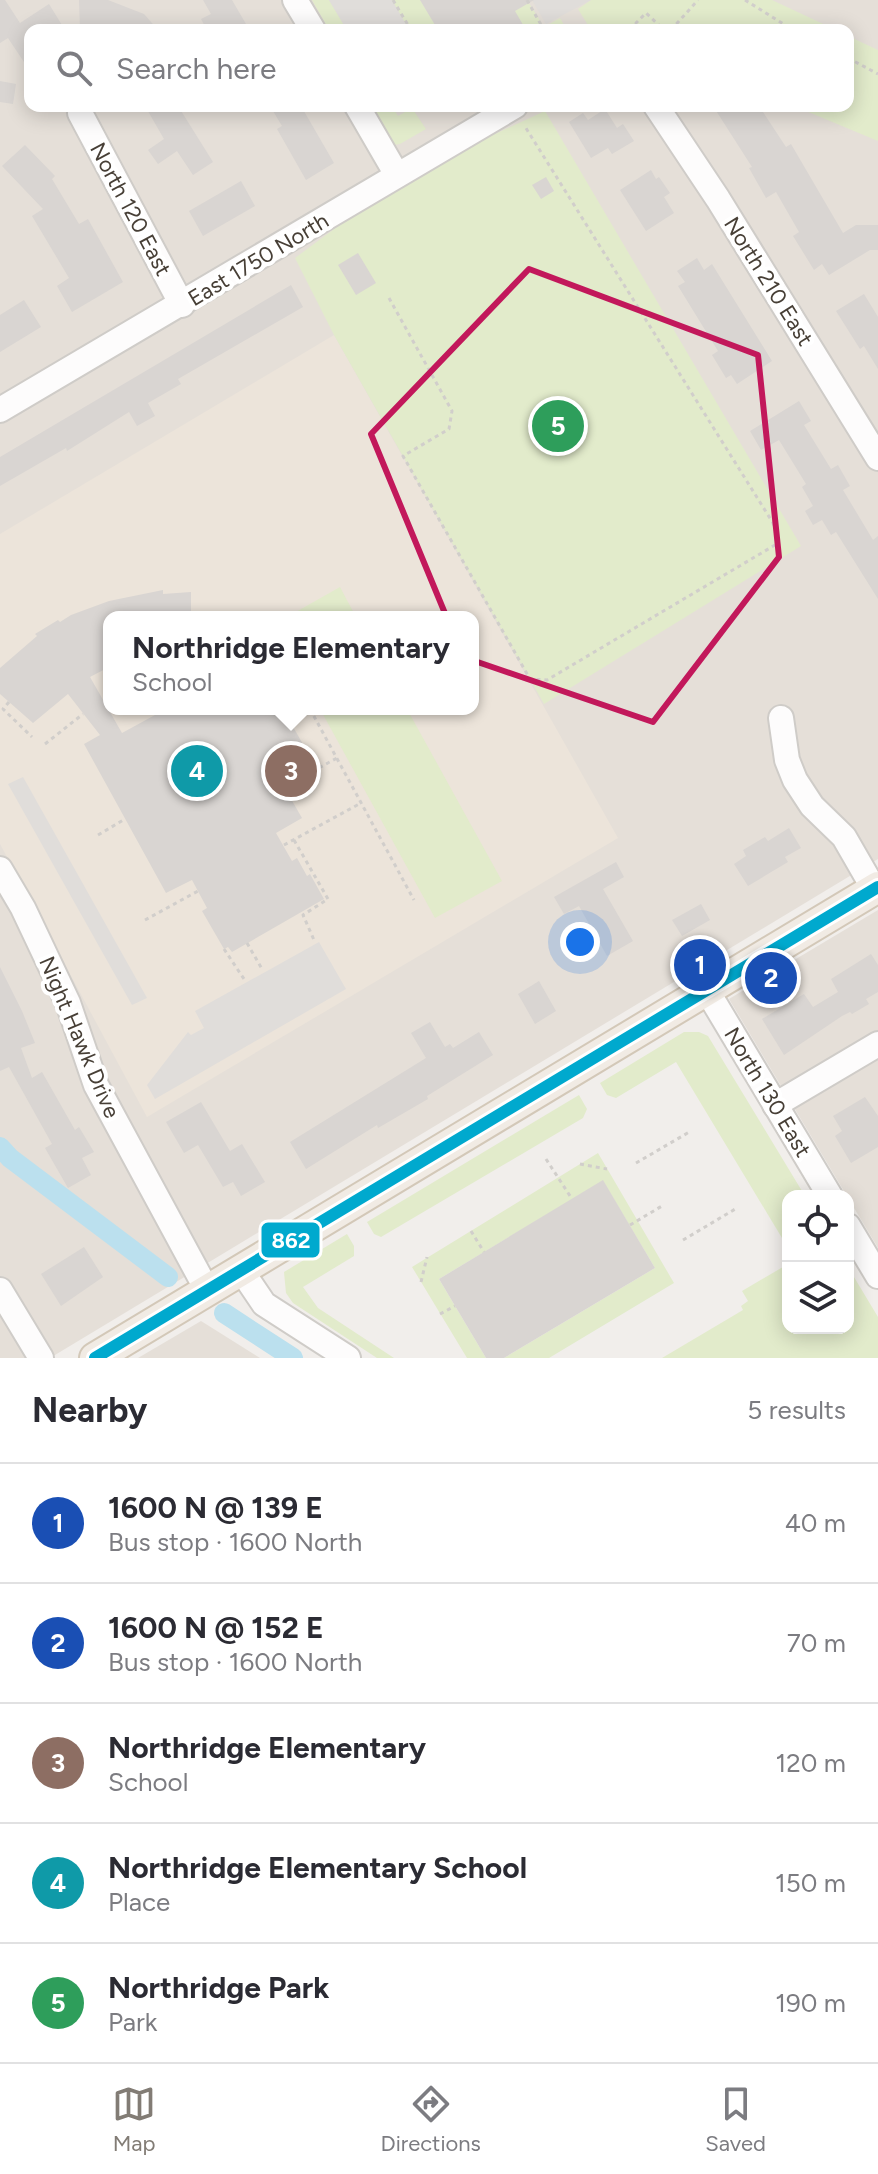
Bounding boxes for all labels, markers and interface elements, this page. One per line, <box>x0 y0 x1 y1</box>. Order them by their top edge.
search box <box>24 24 854 112</box>
icon: search <box>52 46 96 90</box>
text: Search here <box>116 50 276 87</box>
street label: North 120 East <box>84 138 177 280</box>
street label: East 1750 North <box>183 207 333 312</box>
street label: North 210 East <box>718 212 819 351</box>
pin: 5 <box>532 396 584 456</box>
popup <box>103 611 479 715</box>
text: Northridge Elementary <box>132 629 450 666</box>
text: School <box>132 666 212 698</box>
pin: 4 <box>171 741 223 801</box>
pin: 3 <box>265 741 317 801</box>
your location <box>560 922 600 962</box>
pin: 1 <box>674 935 726 995</box>
pin: 2 <box>745 948 797 1008</box>
street label: Night Hawk Drive <box>33 952 126 1122</box>
street label: North 130 East <box>718 1022 817 1162</box>
map controls <box>782 1190 854 1334</box>
button: locate <box>782 1190 854 1262</box>
line badge: 862 <box>260 1221 321 1259</box>
text: 862 <box>272 1227 310 1254</box>
button: layers <box>782 1262 854 1334</box>
text: Nearby <box>32 1390 147 1431</box>
text: 5 results <box>747 1394 846 1426</box>
text: 1600 N @ 139 E <box>108 1489 323 1526</box>
text: 1 <box>53 1507 63 1539</box>
text: 40 m <box>785 1507 846 1539</box>
text: Bus stop · 1600 North <box>108 1526 362 1558</box>
text: 1600 N @ 152 E <box>108 1609 324 1646</box>
text: 2 <box>50 1627 66 1659</box>
text: 70 m <box>787 1627 846 1659</box>
text: Bus stop · 1600 North <box>108 1646 362 1678</box>
text: Northridge Elementary <box>108 1729 426 1766</box>
text: 3 <box>51 1747 65 1779</box>
text: 120 m <box>776 1747 846 1779</box>
text: School <box>108 1766 188 1798</box>
text: Northridge Elementary School <box>108 1849 527 1886</box>
text: 4 <box>50 1867 66 1899</box>
text: 150 m <box>775 1867 846 1899</box>
text: Place <box>108 1886 170 1918</box>
text: Northridge Park <box>108 1969 329 2006</box>
text: 5 <box>50 1987 66 2019</box>
text: 190 m <box>775 1987 846 2019</box>
text: Park <box>108 2006 157 2038</box>
tab: Map <box>112 2082 156 2157</box>
tab: Directions <box>381 2082 481 2157</box>
tab: Saved <box>705 2082 766 2157</box>

